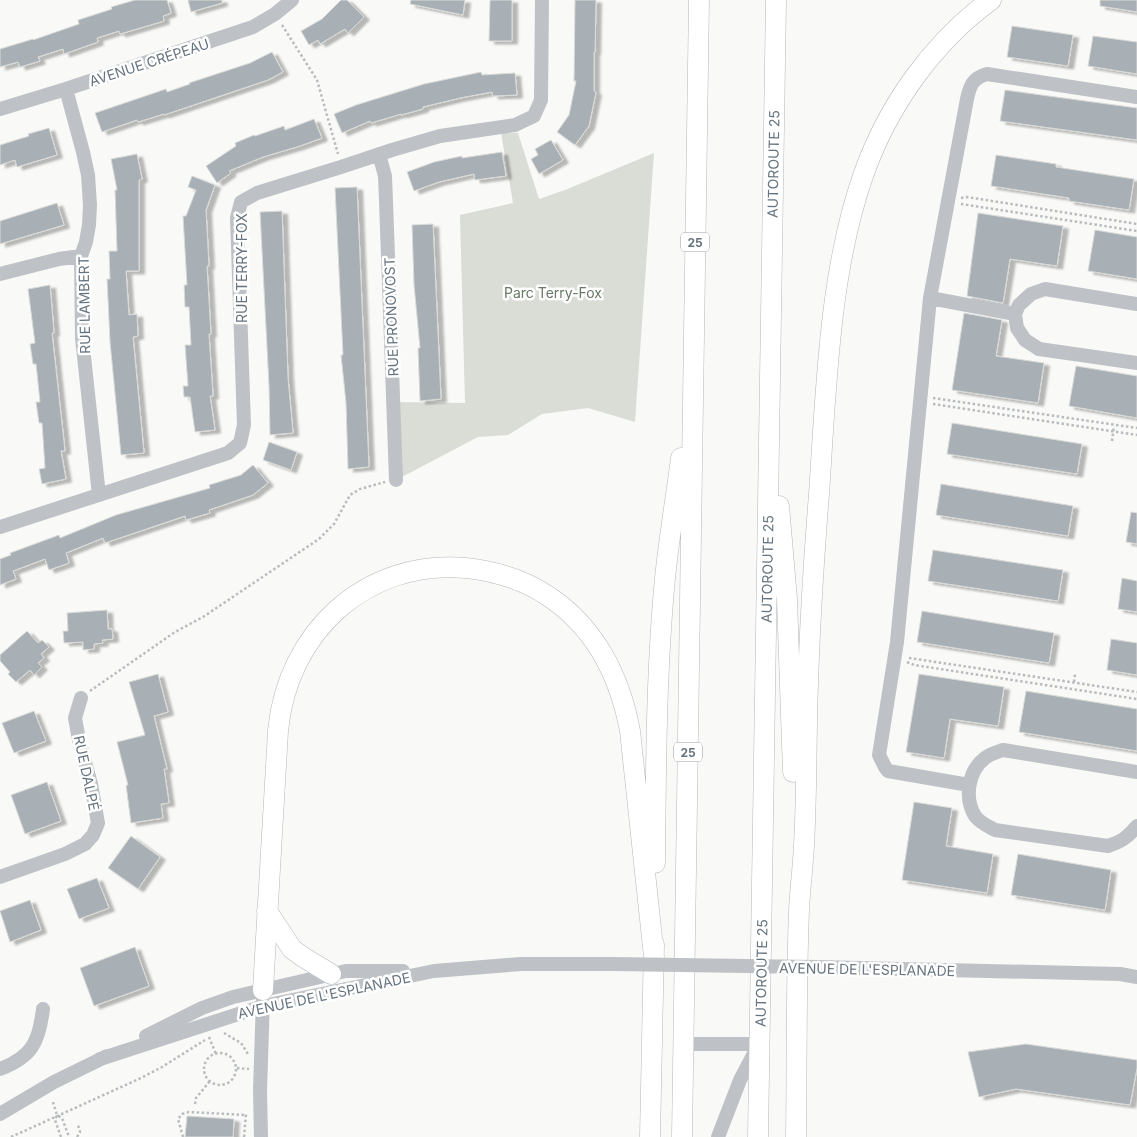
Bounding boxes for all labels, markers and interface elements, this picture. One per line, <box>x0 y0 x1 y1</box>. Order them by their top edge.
street label: AVENUE CRÉPEAU <box>87 35 211 89</box>
street label: AUTOROUTE 25 <box>764 110 782 218</box>
street label: RUE TERRY-FOX <box>233 213 250 323</box>
road number: 25 <box>681 232 709 252</box>
street label: RUE LAMBERT <box>75 256 93 354</box>
street label: RUE PRONOVOST <box>380 257 402 377</box>
park label: Parc Terry-Fox <box>504 284 602 301</box>
street label: AUTOROUTE 25 <box>758 515 776 623</box>
street label: RUE DALPÉ <box>71 734 103 812</box>
road number: 25 <box>674 742 702 762</box>
street label: AUTOROUTE 25 <box>752 919 770 1027</box>
street label: AVENUE DE L'ESPLANADE <box>779 959 955 979</box>
street label: AVENUE DE L'ESPLANADE <box>236 968 412 1022</box>

